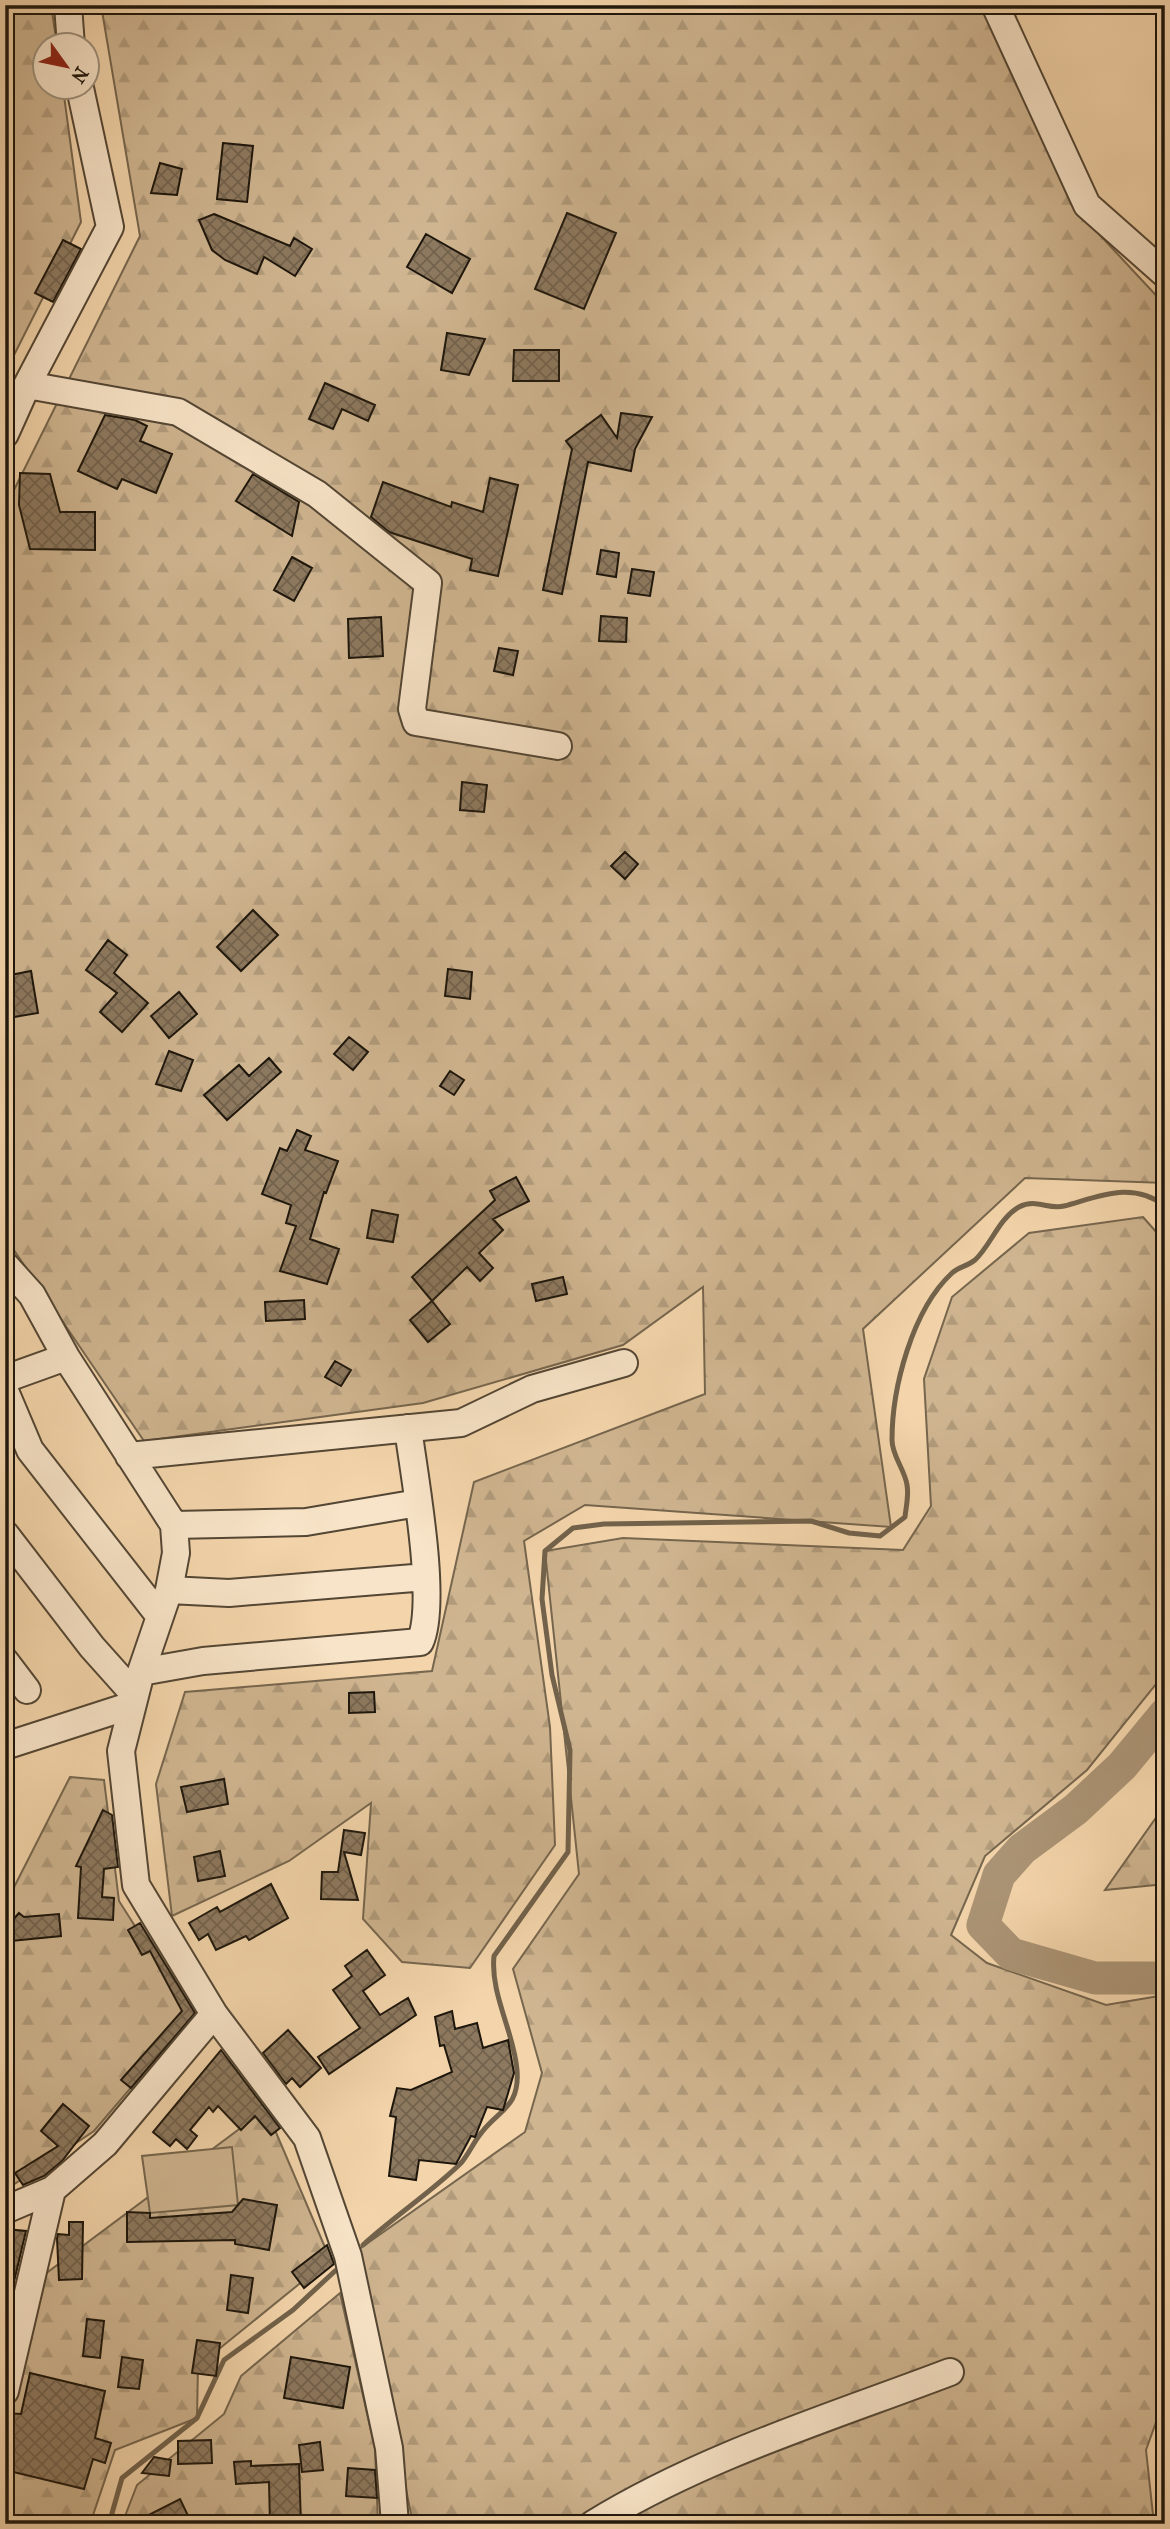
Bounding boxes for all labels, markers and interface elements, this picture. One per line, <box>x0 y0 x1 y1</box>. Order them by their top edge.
north arrow <box>32 32 102 102</box>
text: N <box>66 63 93 87</box>

